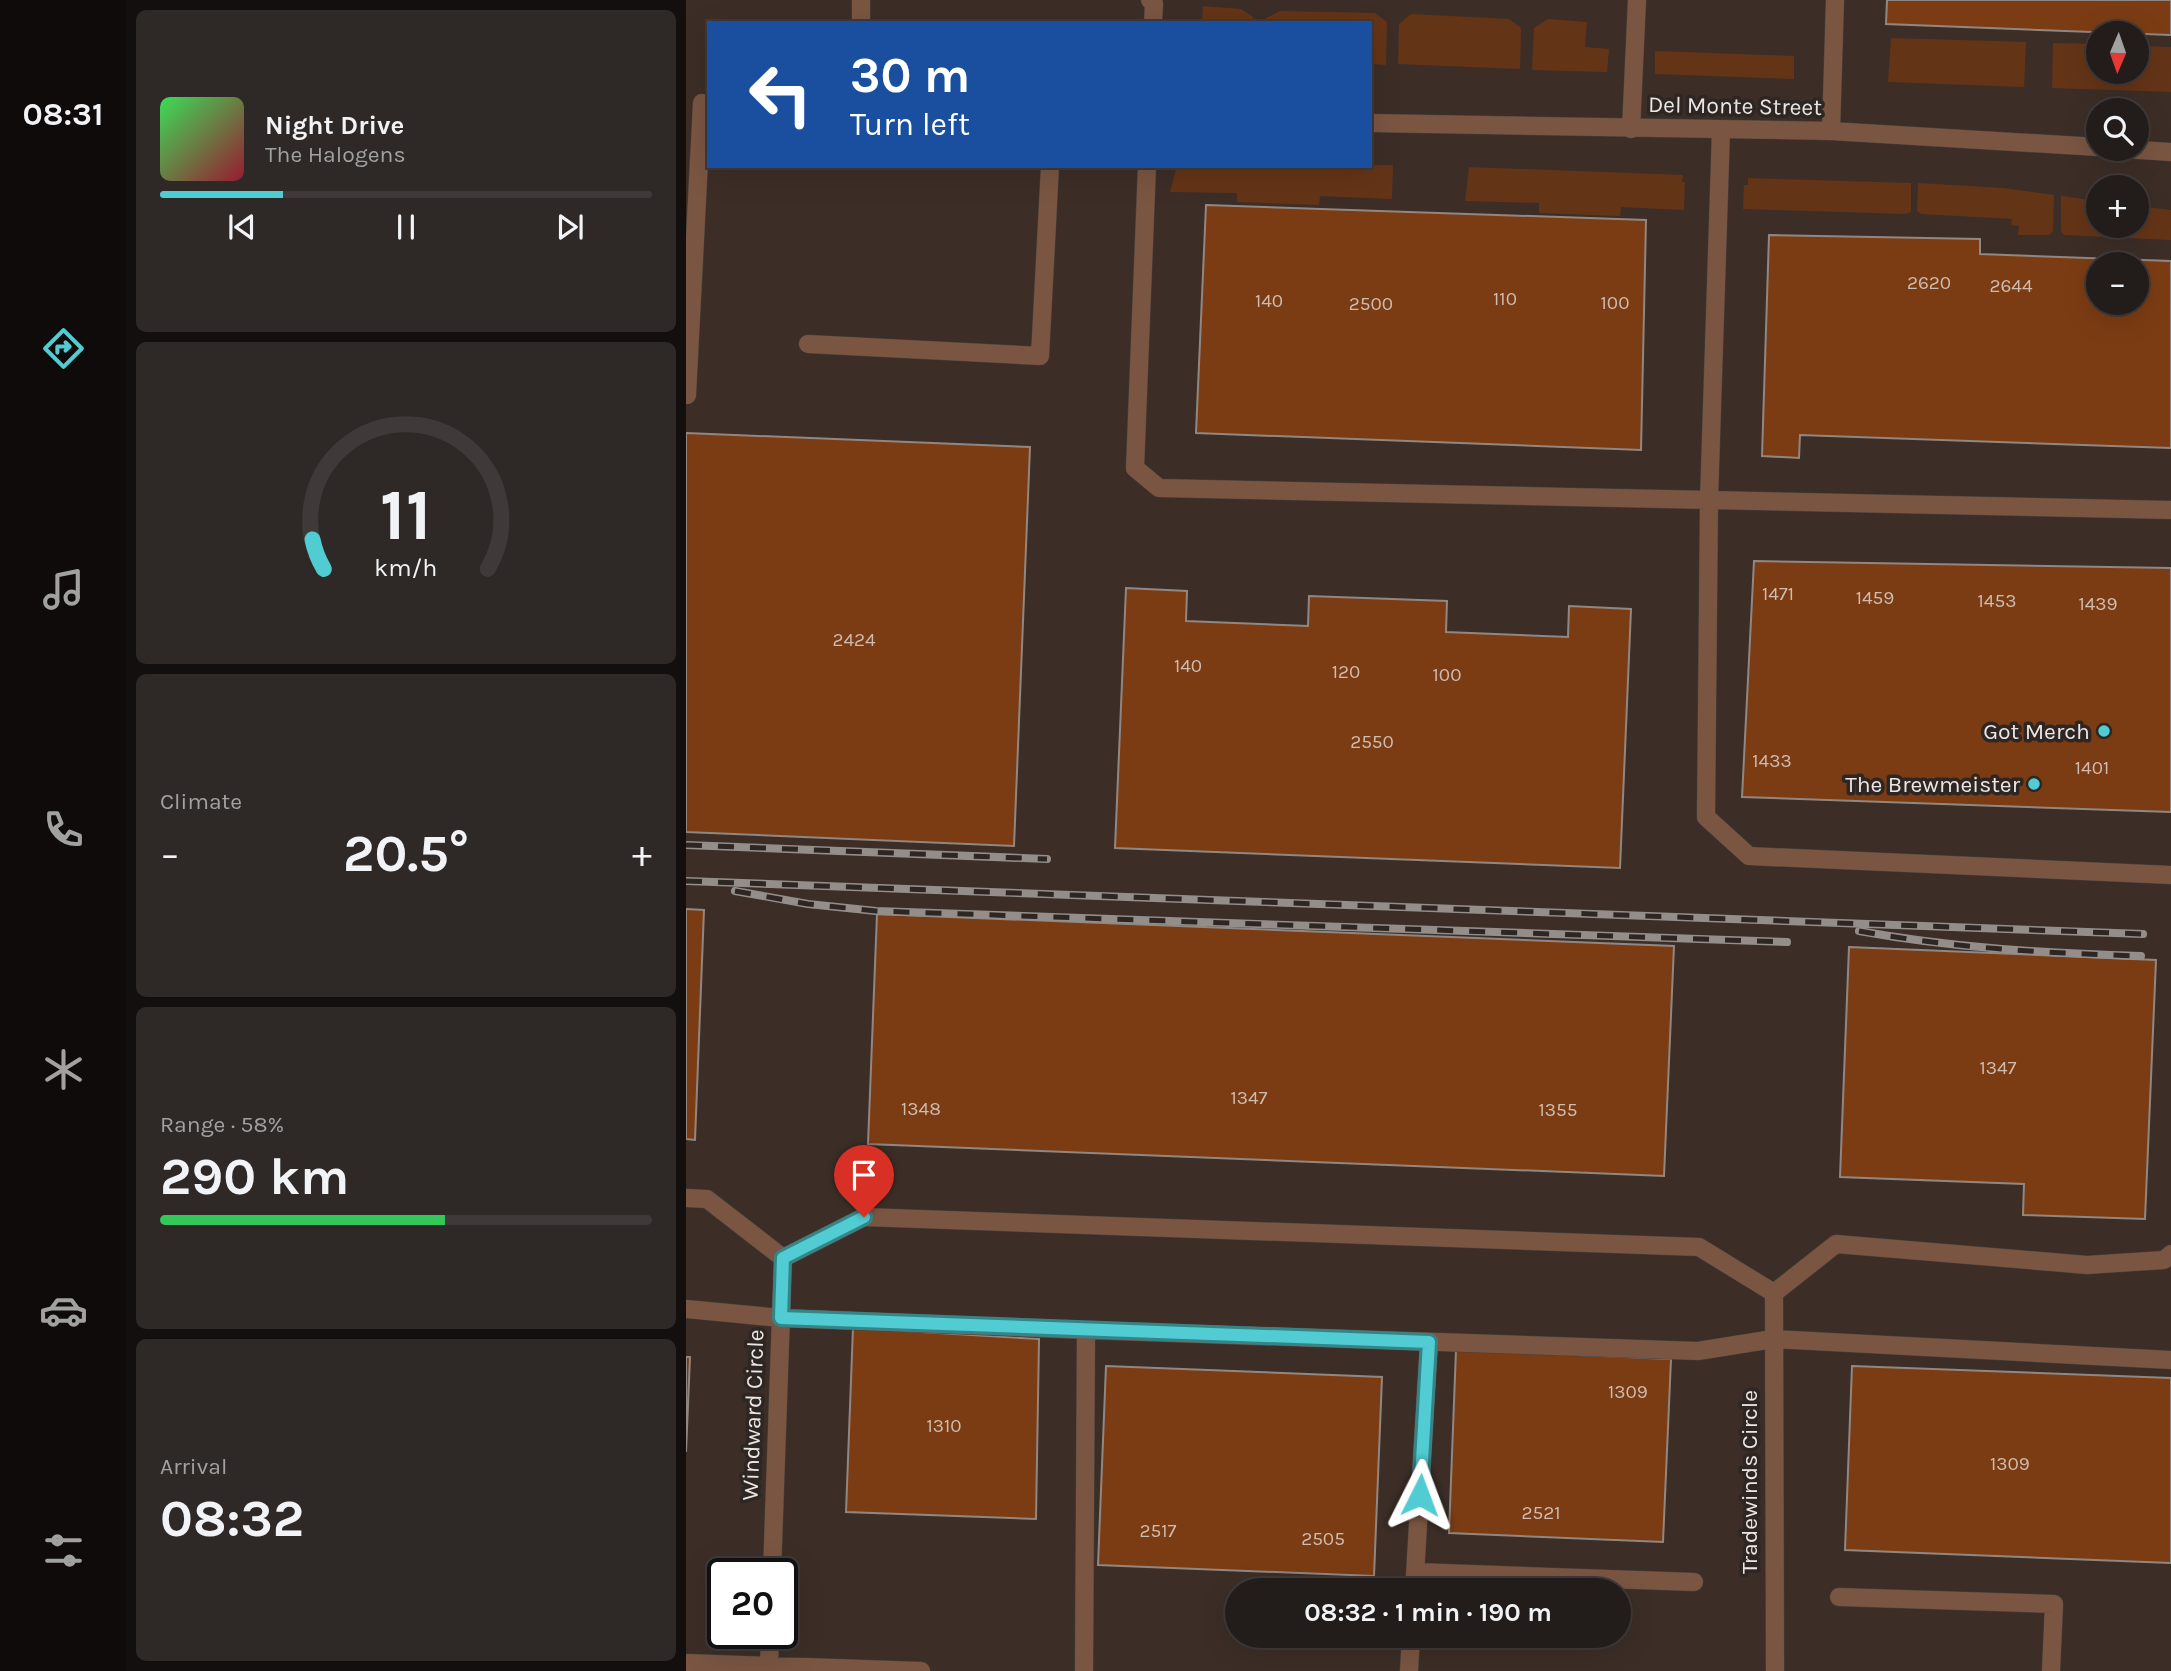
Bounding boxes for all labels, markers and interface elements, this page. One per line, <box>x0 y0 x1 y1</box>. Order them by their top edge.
north arrow <box>2086 21 2149 84</box>
map controls <box>2086 21 2149 315</box>
text: 30 m <box>850 47 970 104</box>
icon: left <box>735 49 826 140</box>
street label: Del Monte Street <box>1648 91 1823 121</box>
text: 08:31 <box>23 96 103 133</box>
button: search <box>2086 98 2149 161</box>
text: Turn left <box>850 106 970 143</box>
text: Night Drive <box>265 110 404 141</box>
text: The Halogens <box>265 141 405 168</box>
button: + <box>2086 175 2149 238</box>
icon: previous <box>223 208 261 246</box>
icon: pause <box>387 208 425 246</box>
icon: next <box>551 208 589 246</box>
button: − <box>2086 252 2149 315</box>
house number: 2620 <box>1907 272 1951 294</box>
house number: 2644 <box>1989 275 2033 297</box>
house number: 110 <box>1493 288 1517 310</box>
house number: 140 <box>1255 290 1283 312</box>
house number: 100 <box>1601 292 1629 314</box>
house number: 2500 <box>1349 293 1393 315</box>
icon: directions <box>39 324 88 373</box>
text: 11 <box>380 473 432 558</box>
text: km/h <box>374 553 438 582</box>
icon: music <box>39 565 88 614</box>
house number: 1471 <box>1762 583 1794 605</box>
house number: 1459 <box>1856 587 1894 609</box>
house number: 1453 <box>1978 590 2016 612</box>
house number: 1439 <box>2078 593 2118 615</box>
house number: 2424 <box>832 629 876 651</box>
house number: 140 <box>1174 655 1202 677</box>
house number: 120 <box>1332 661 1360 683</box>
house number: 100 <box>1433 664 1461 686</box>
place label: Got Merch <box>1983 718 2090 745</box>
marker: Got Merch <box>2096 723 2112 739</box>
house number: 2550 <box>1350 731 1394 753</box>
house number: 1433 <box>1752 750 1792 772</box>
house number: 1401 <box>2075 757 2109 779</box>
place label: The Brewmeister <box>1845 771 2021 798</box>
marker: The Brewmeister <box>2026 776 2042 792</box>
text: Climate <box>160 788 242 815</box>
icon: phone <box>39 805 88 854</box>
text: 20.5° <box>343 823 469 884</box>
text: − <box>160 832 180 877</box>
text: + <box>632 832 652 877</box>
icon: climate <box>39 1045 88 1094</box>
house number: 1347 <box>1979 1057 2017 1079</box>
house number: 1347 <box>1230 1087 1268 1109</box>
house number: 1348 <box>901 1098 941 1120</box>
house number: 1355 <box>1539 1099 1577 1121</box>
text: Range · 58% <box>160 1111 284 1138</box>
pin <box>834 1145 894 1217</box>
text: 290 km <box>160 1146 349 1207</box>
icon: arrive <box>845 1156 883 1194</box>
icon: car <box>39 1286 88 1335</box>
street label: Windward Circle <box>737 1329 769 1501</box>
house number: 1309 <box>1608 1381 1648 1403</box>
street label: Tradewinds Circle <box>1736 1390 1763 1574</box>
house number: 1310 <box>926 1415 962 1437</box>
text: Arrival <box>160 1453 227 1480</box>
house number: 1309 <box>1990 1453 2030 1475</box>
position arrow <box>1383 1458 1457 1532</box>
text: 08:32 <box>160 1488 304 1549</box>
house number: 2521 <box>1521 1502 1561 1524</box>
house number: 2517 <box>1140 1520 1177 1542</box>
icon: filters <box>39 1526 88 1575</box>
house number: 2505 <box>1301 1528 1345 1550</box>
speed limit sign: 20 <box>707 1558 798 1649</box>
text: 08:32 · 1 min · 190 m <box>1304 1597 1552 1628</box>

